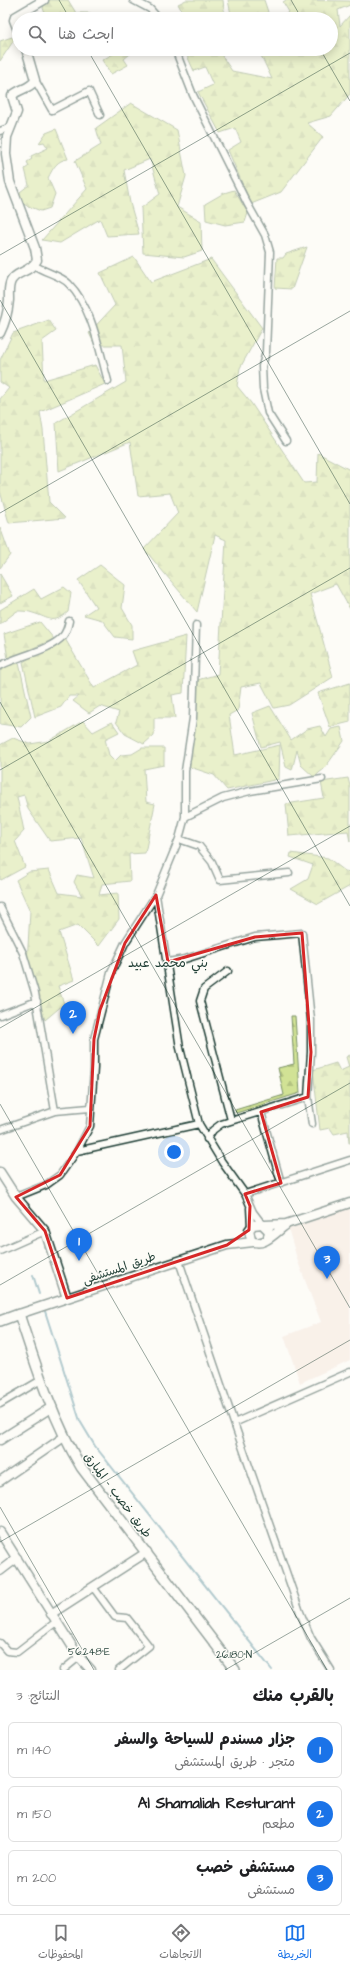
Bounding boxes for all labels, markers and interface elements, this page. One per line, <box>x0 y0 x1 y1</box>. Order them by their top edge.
search box <box>12 12 338 56</box>
icon: search <box>26 23 48 45</box>
text: ابحث هنا <box>58 24 114 45</box>
district label: بني محمد عبيد <box>128 954 208 974</box>
pin: 2 <box>60 1001 86 1034</box>
your location <box>164 1142 184 1162</box>
pin: 1 <box>66 1228 92 1261</box>
pin: 3 <box>314 1246 340 1279</box>
street label: طريق المستشفى <box>80 1248 158 1289</box>
street label: طريق خصب - المبارق <box>80 1449 155 1542</box>
text: 56.248°E <box>68 1645 110 1659</box>
text: 26.180°N <box>216 1648 252 1662</box>
text: بالقرب منك <box>253 1684 334 1708</box>
text: النتائج: 3 <box>16 1687 60 1705</box>
text: جزار مسندم للسياحة والسفر <box>115 1729 295 1750</box>
text: 140 m <box>17 1741 51 1759</box>
text: 1 <box>319 1741 321 1759</box>
text: متجر · طريق المستشفى <box>174 1753 295 1771</box>
text: Al Shamaliah Resturant <box>138 1793 295 1814</box>
text: 150 m <box>17 1805 51 1823</box>
text: 2 <box>316 1805 324 1823</box>
text: مطعم <box>262 1815 295 1833</box>
text: مستشفى خصب <box>196 1857 295 1878</box>
text: 200 m <box>17 1869 56 1887</box>
text: 3 <box>317 1869 323 1887</box>
text: مستشفى <box>247 1881 295 1899</box>
tab: المحفوظات <box>38 1922 83 1964</box>
tab: الاتجاهات <box>159 1922 202 1964</box>
tab: الخريطة <box>278 1922 312 1964</box>

